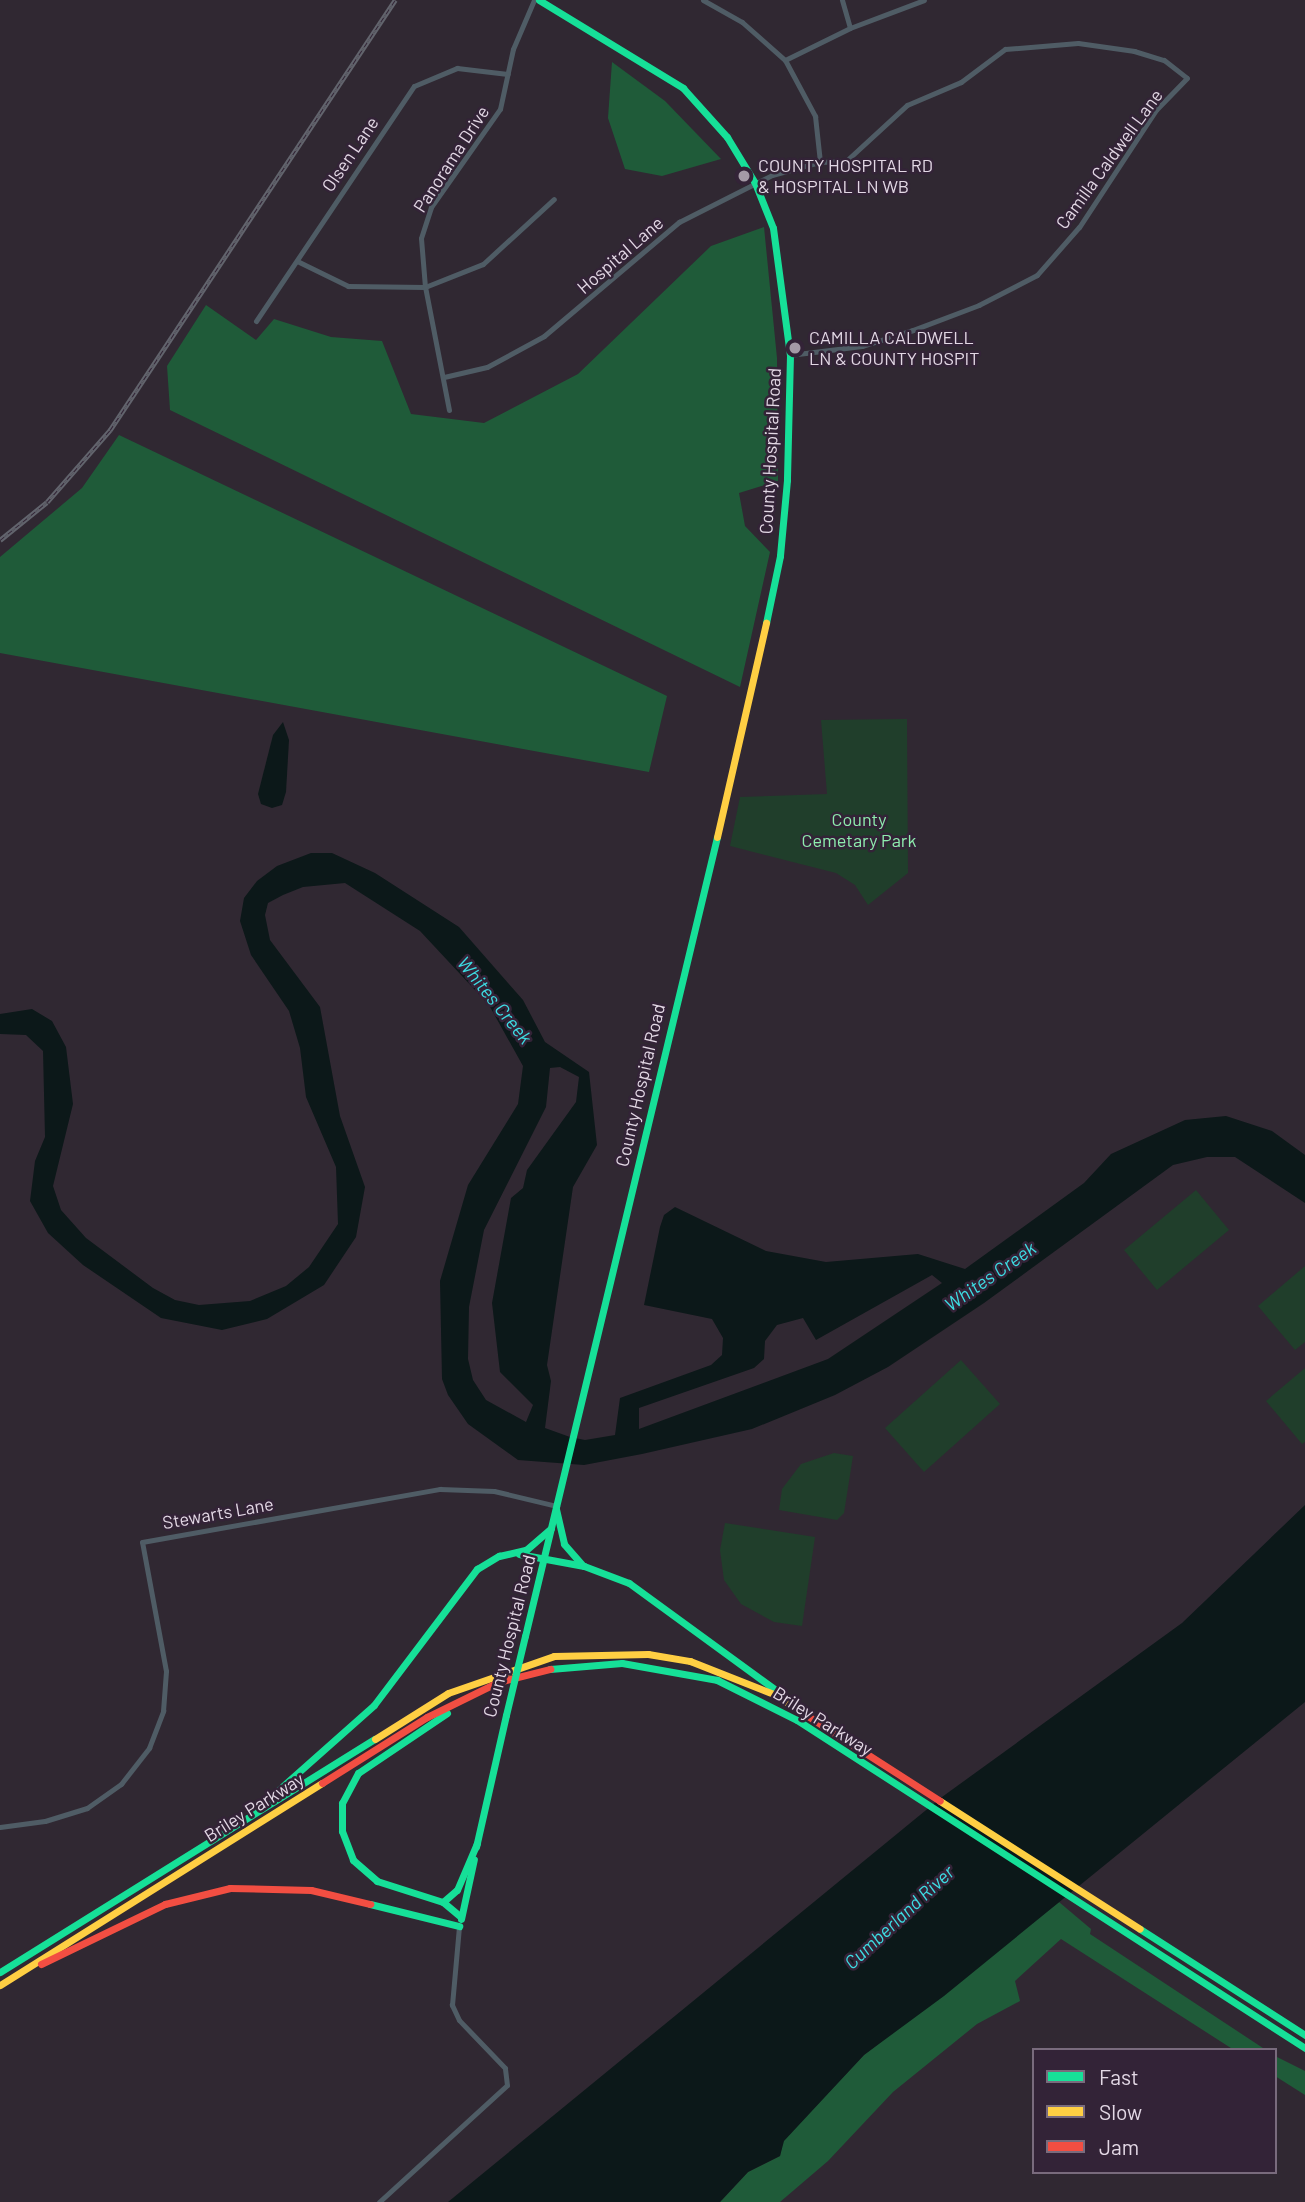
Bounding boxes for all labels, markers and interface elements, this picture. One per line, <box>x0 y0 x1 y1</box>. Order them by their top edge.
street label: Camilla Caldwell Lane <box>1051 85 1167 233</box>
street label: Panorama Drive <box>409 102 493 216</box>
street label: Olsen Lane <box>317 113 383 195</box>
place label: COUNTY HOSPITAL RD & HOSPITAL LN WB <box>758 155 933 198</box>
marker: COUNTY HOSPITAL RD & HOSPITAL LN WB <box>736 168 752 184</box>
street label: Hospital Lane <box>573 212 667 298</box>
place label: CAMILLA CALDWELL LN & COUNTY HOSPIT <box>809 327 979 370</box>
marker: CAMILLA CALDWELL LN & COUNTY HOSPIT <box>787 340 803 356</box>
street label: County Hospital Road <box>755 367 785 535</box>
park label: County Cemetary Park <box>802 809 916 852</box>
water label: Whites Creek <box>453 952 537 1048</box>
street label: County Hospital Road <box>611 1001 669 1169</box>
water label: Whites Creek <box>940 1236 1040 1316</box>
street label: Stewarts Lane <box>161 1493 275 1533</box>
street label: County Hospital Road <box>478 1553 540 1719</box>
street label: Briley Parkway <box>769 1682 877 1760</box>
street label: Briley Parkway <box>200 1768 308 1846</box>
water label: Cumberland River <box>839 1860 959 1974</box>
legend <box>1032 2048 1277 2174</box>
text: Fast <box>1099 2064 1139 2089</box>
text: Slow <box>1099 2099 1142 2124</box>
text: Jam <box>1099 2134 1139 2159</box>

